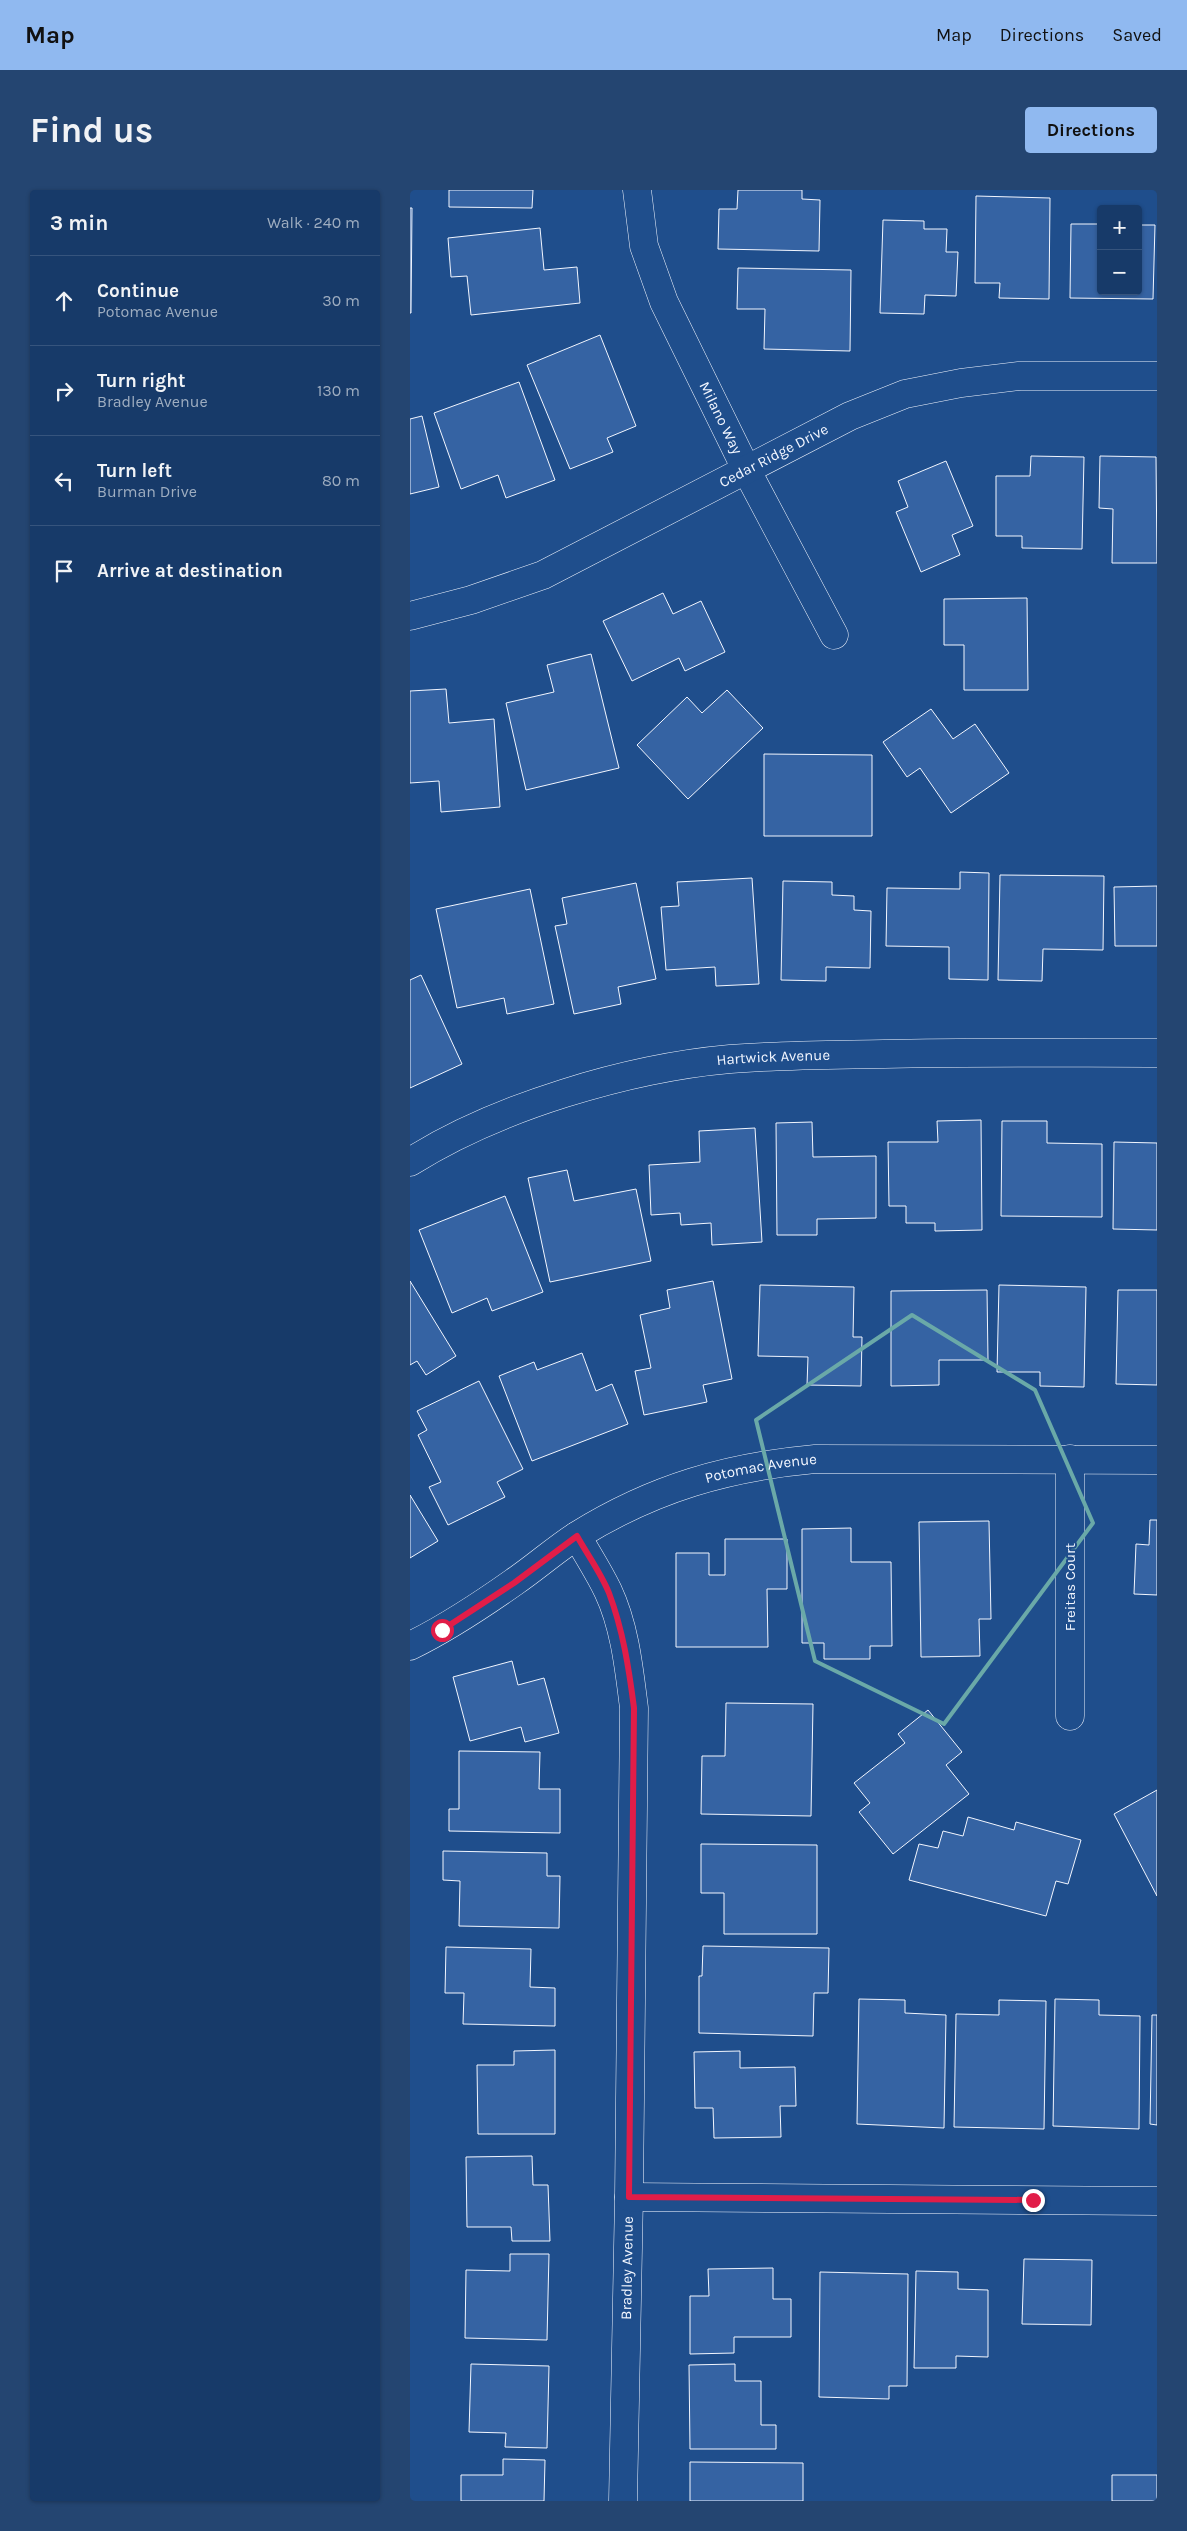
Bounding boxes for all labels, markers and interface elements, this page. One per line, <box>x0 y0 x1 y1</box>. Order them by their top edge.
text: Map <box>25 21 75 49</box>
text: Map <box>936 24 972 46</box>
text: Directions <box>1000 24 1084 46</box>
text: Saved <box>1112 24 1162 46</box>
button: Directions <box>1025 107 1157 153</box>
text: Find us <box>30 110 153 151</box>
map controls <box>1097 205 1142 295</box>
button: + <box>1097 205 1142 250</box>
text: 3 min <box>50 211 108 235</box>
text: Walk · 240 m <box>267 213 360 232</box>
button: − <box>1097 250 1142 295</box>
text: Continue <box>97 280 179 302</box>
icon: ahead <box>50 287 78 315</box>
text: 30 m <box>322 291 360 310</box>
text: Potomac Avenue <box>97 302 218 321</box>
text: Turn right <box>97 370 186 392</box>
icon: right <box>50 377 78 405</box>
street label: Milano Way <box>695 379 746 457</box>
text: 130 m <box>317 381 360 400</box>
text: Bradley Avenue <box>97 392 208 411</box>
street label: Cedar Ridge Drive <box>716 420 831 491</box>
text: Turn left <box>97 460 172 482</box>
icon: left <box>50 467 78 495</box>
text: 80 m <box>322 471 360 490</box>
text: Burman Drive <box>97 482 197 501</box>
icon: arrive <box>50 557 78 585</box>
text: Arrive at destination <box>97 560 283 582</box>
street label: Hartwick Avenue <box>716 1046 830 1069</box>
street label: Potomac Avenue <box>703 1450 818 1487</box>
street label: Freitas Court <box>1061 1542 1079 1631</box>
route start <box>431 1619 454 1642</box>
route end <box>1022 2189 1045 2212</box>
street label: Bradley Avenue <box>617 2216 637 2320</box>

